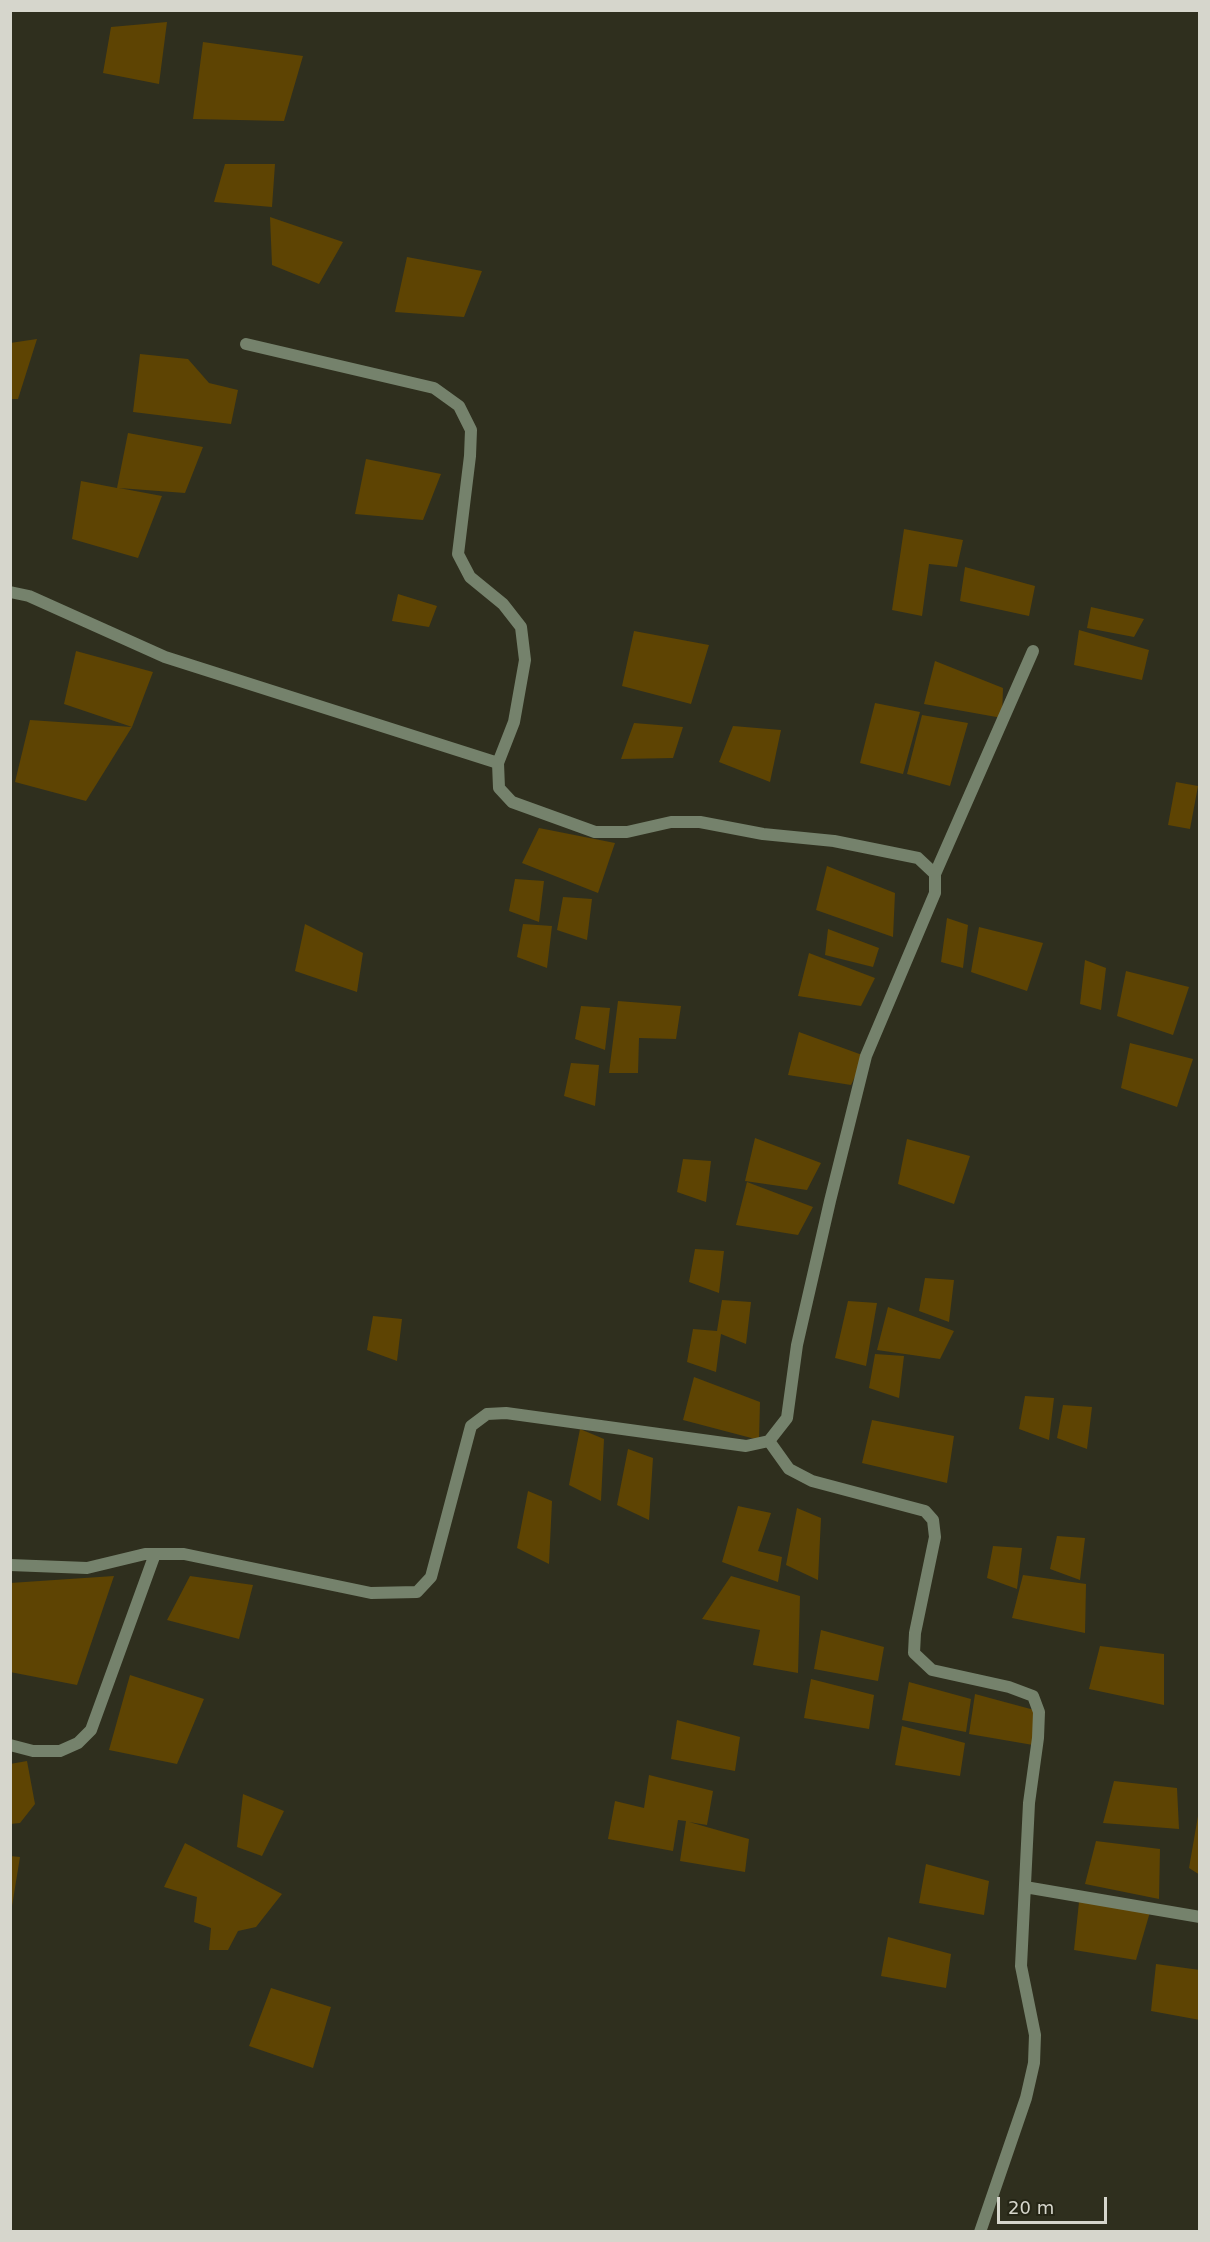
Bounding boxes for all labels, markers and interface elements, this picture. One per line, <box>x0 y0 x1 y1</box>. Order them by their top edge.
scale bar <box>1000 2185 1110 2223</box>
text: 20 m <box>1008 2197 1054 2218</box>

